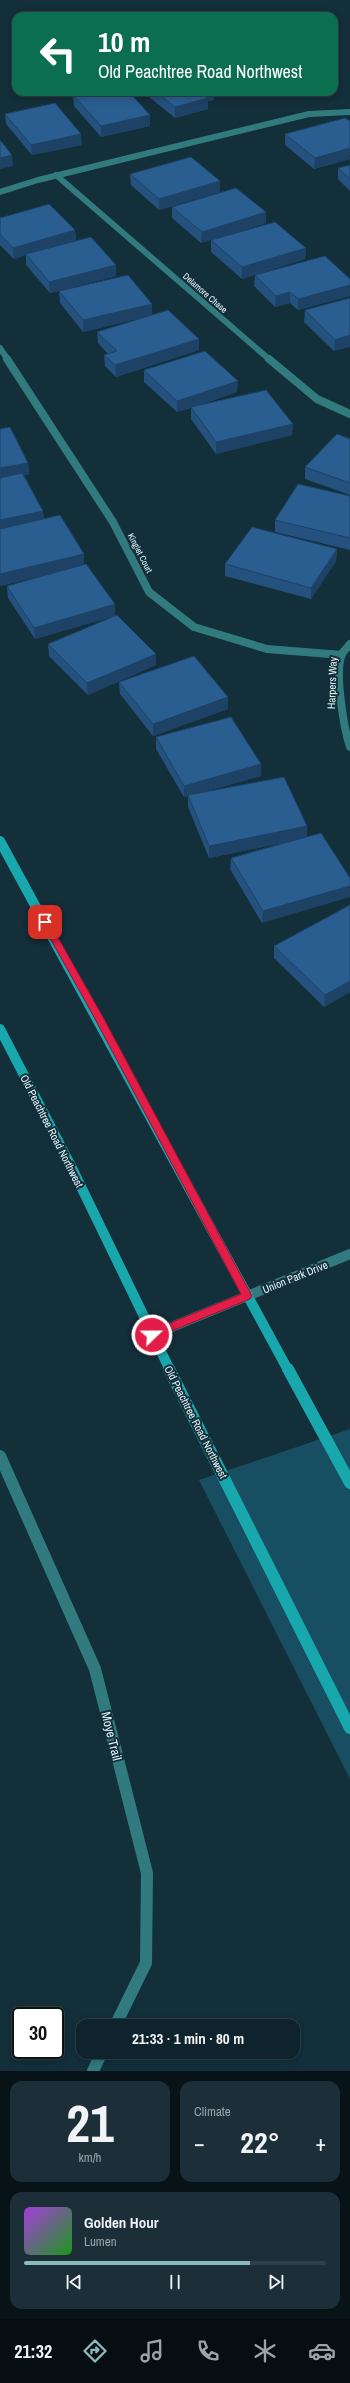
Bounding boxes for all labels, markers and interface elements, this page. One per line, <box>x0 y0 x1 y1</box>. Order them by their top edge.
text: 10 m <box>98 23 150 61</box>
icon: left <box>32 28 84 80</box>
text: Old Peachtree Road Northwest <box>98 59 302 84</box>
street label: Delamore Chase <box>180 270 230 316</box>
street label: Kinglet Court <box>125 531 155 575</box>
street label: Harpers Way <box>324 656 340 709</box>
pin <box>28 905 62 939</box>
icon: arrive <box>34 911 56 933</box>
street label: Old Peachtree Road Northwest <box>17 1072 87 1190</box>
street label: Union Park Drive <box>260 1258 330 1296</box>
position arrow <box>131 1314 173 1356</box>
street label: Old Peachtree Road Northwest <box>161 1363 231 1481</box>
street label: Moye Trail <box>97 1710 126 1762</box>
speed limit sign: 30 <box>12 2007 64 2059</box>
text: 21:33 · 1 min · 80 m <box>132 2028 244 2049</box>
text: 21 <box>66 2088 114 2158</box>
text: Climate <box>194 2103 231 2120</box>
text: 22° <box>240 2122 280 2162</box>
text: − <box>194 2128 205 2158</box>
text: + <box>315 2128 326 2158</box>
text: km/h <box>78 2149 102 2166</box>
text: Golden Hour <box>84 2212 159 2233</box>
text: Lumen <box>84 2233 117 2250</box>
icon: previous <box>63 2271 85 2293</box>
icon: pause <box>164 2271 186 2293</box>
icon: next <box>265 2271 287 2293</box>
icon: directions <box>81 2337 109 2365</box>
icon: music <box>138 2337 166 2365</box>
icon: phone <box>194 2337 222 2365</box>
icon: climate <box>251 2337 279 2365</box>
icon: car <box>308 2337 336 2365</box>
text: 21:32 <box>14 2339 52 2364</box>

